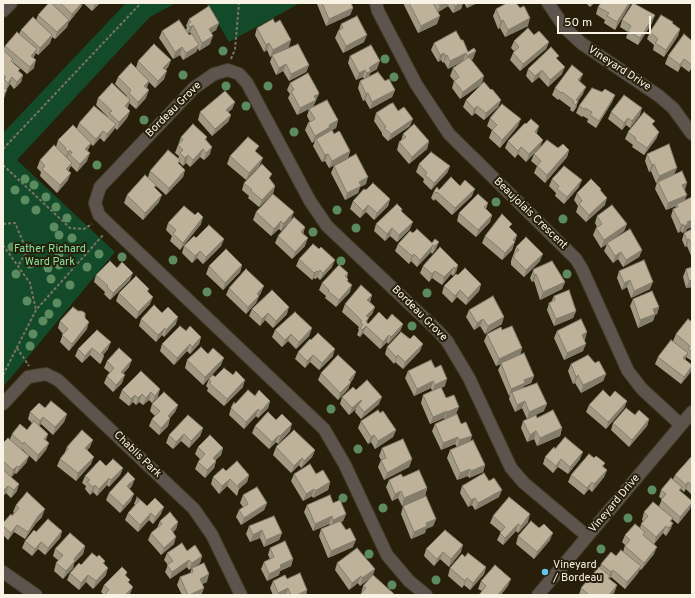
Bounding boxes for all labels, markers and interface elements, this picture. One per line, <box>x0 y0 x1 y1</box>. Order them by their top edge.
scale bar <box>559 8 653 34</box>
text: 50 m <box>564 15 592 31</box>
street label: Vineyard Drive <box>585 44 653 94</box>
street label: Bordeau Grove <box>143 79 205 141</box>
street label: Beaujolais Crescent <box>490 175 570 253</box>
park label: Father Richard Ward Park <box>14 243 86 269</box>
street label: Bordeau Grove <box>388 283 450 345</box>
street label: Chablis Park <box>110 429 164 481</box>
street label: Vineyard Drive <box>587 472 643 536</box>
place label: Vineyard / Bordeau <box>553 559 602 585</box>
marker: Vineyard / Bordeau <box>540 567 550 577</box>

